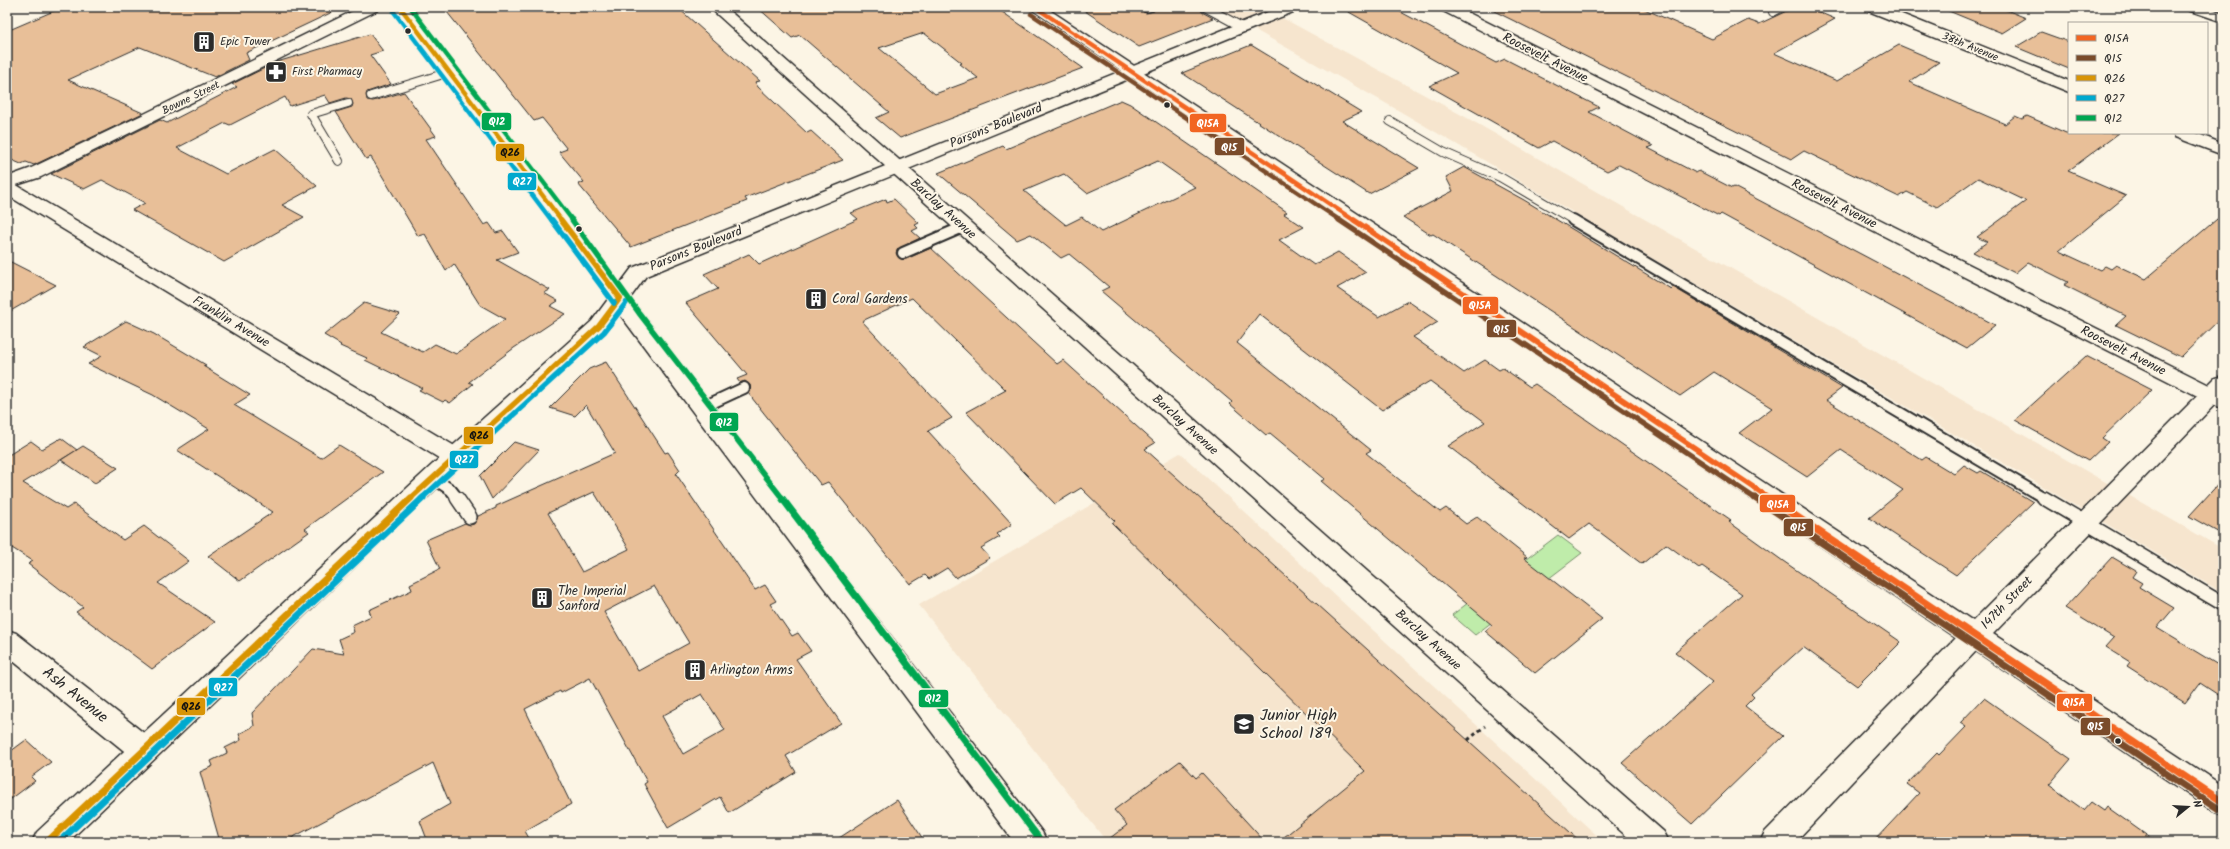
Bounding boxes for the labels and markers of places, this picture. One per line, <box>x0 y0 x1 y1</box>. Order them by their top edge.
unlabelled marker <box>403 26 413 36</box>
building icon: Epic Tower <box>191 29 217 55</box>
place label: Epic Tower <box>220 33 272 51</box>
pharmacy icon: First Pharmacy <box>263 59 289 85</box>
place label: First Pharmacy <box>292 63 363 81</box>
unlabelled marker <box>1162 100 1172 110</box>
unlabelled marker <box>574 224 584 234</box>
building icon: Coral Gardens <box>803 286 829 312</box>
place label: Coral Gardens <box>832 289 908 310</box>
place label: The Imperial Sanford <box>558 581 626 617</box>
building icon: The Imperial Sanford <box>529 585 555 611</box>
building icon: Arlington Arms <box>682 657 708 683</box>
place label: Arlington Arms <box>710 660 793 681</box>
place label: Junior High School 189 <box>1260 703 1337 746</box>
school or university icon: Junior High School 189 <box>1231 711 1257 737</box>
unlabelled marker <box>2113 736 2123 746</box>

